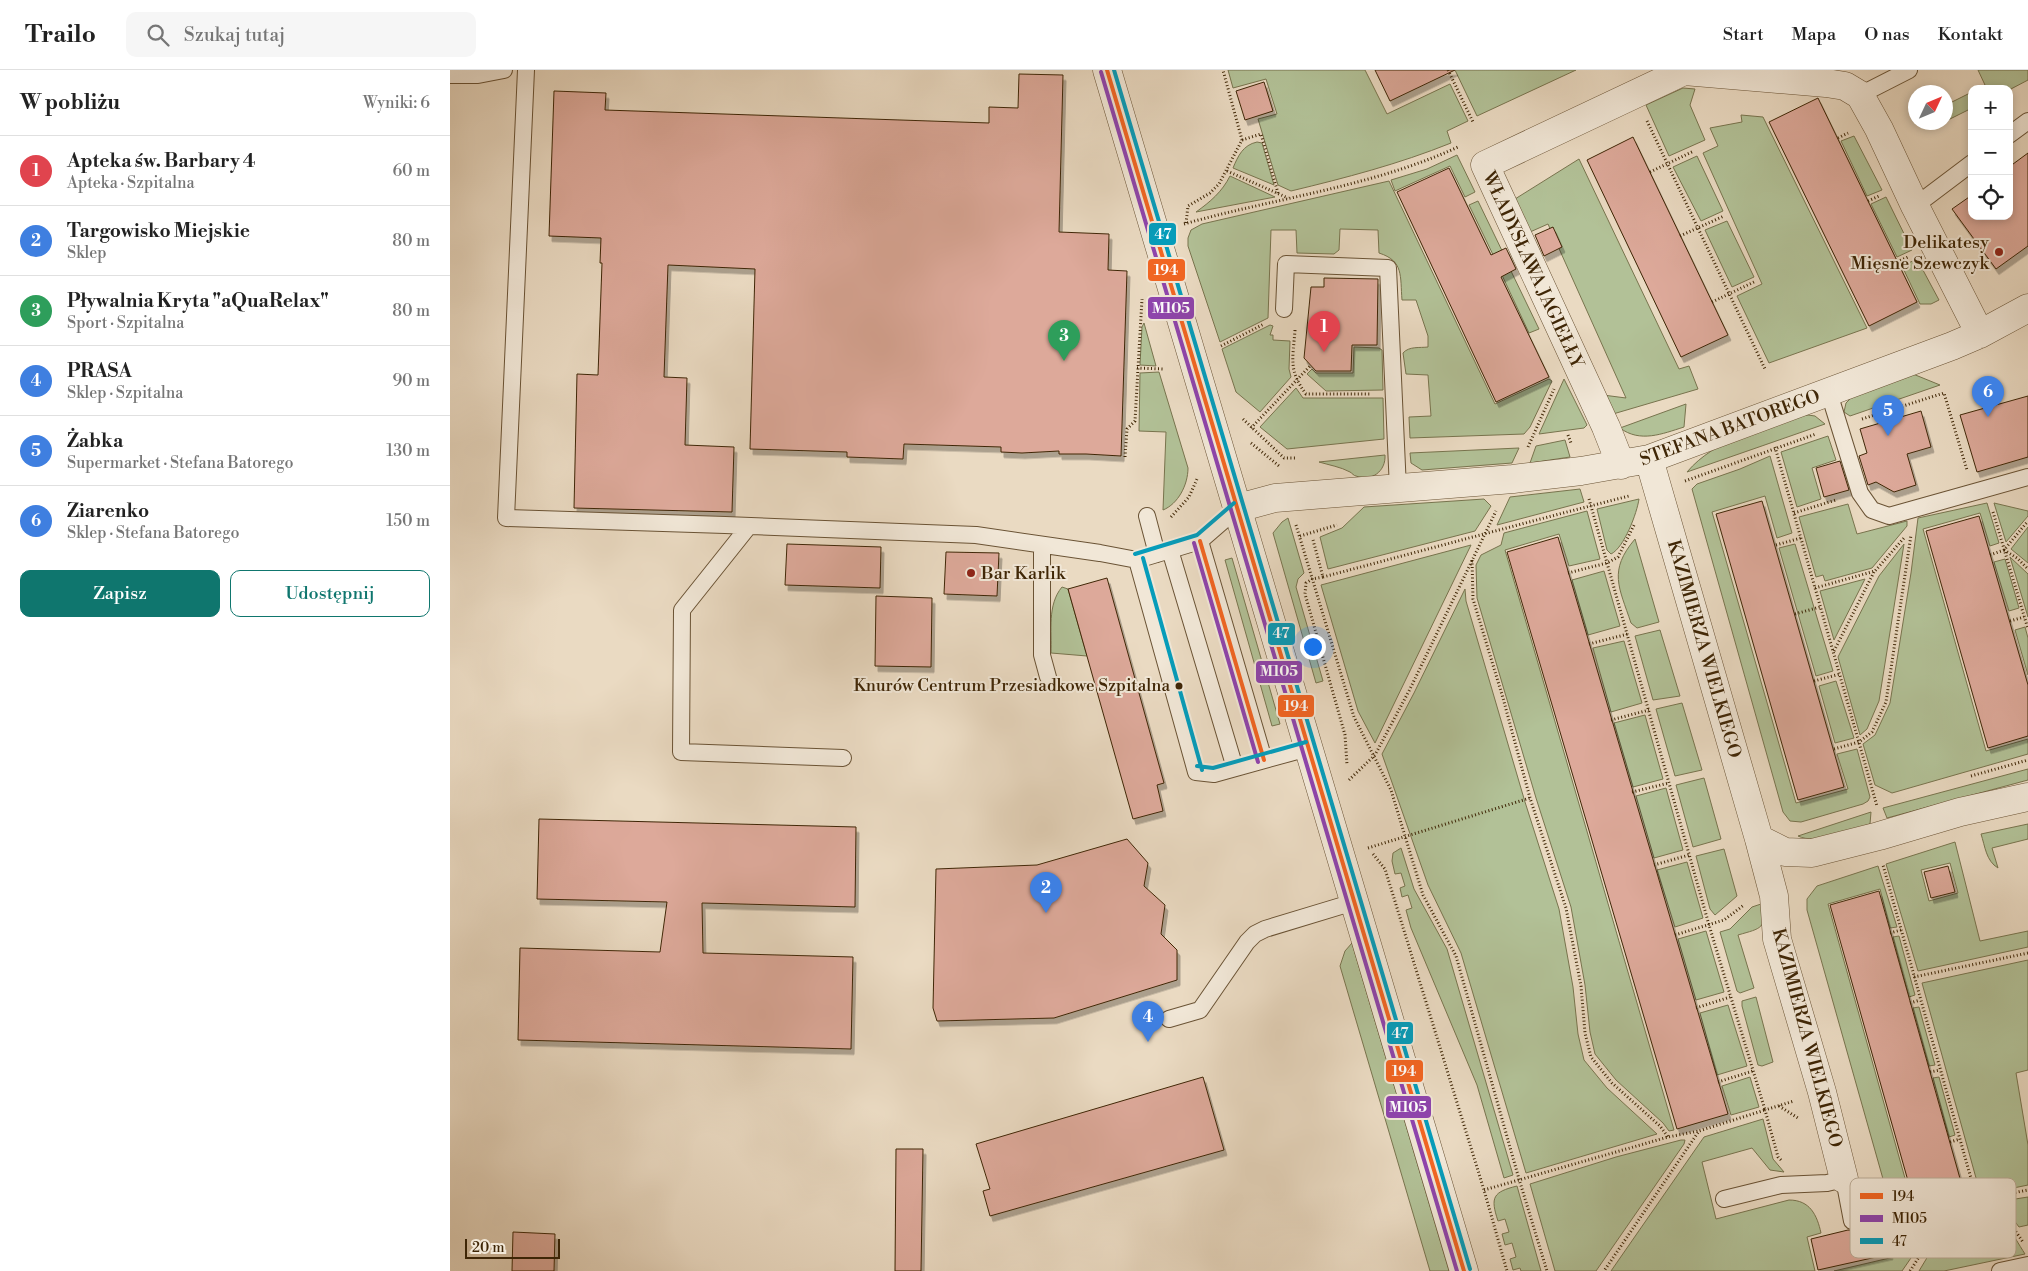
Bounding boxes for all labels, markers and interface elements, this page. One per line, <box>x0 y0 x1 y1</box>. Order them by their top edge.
search box <box>126 12 476 57</box>
text: Trailo <box>25 20 96 50</box>
icon: search <box>144 21 172 49</box>
text: Szukaj tutaj <box>184 23 285 47</box>
text: Start <box>1723 23 1764 46</box>
text: Mapa <box>1792 23 1836 46</box>
text: O nas <box>1864 23 1910 46</box>
text: Kontakt <box>1938 23 2003 46</box>
north arrow <box>1908 85 1953 130</box>
map controls <box>1968 85 2013 220</box>
button: + <box>1968 85 2013 130</box>
text: W pobliżu <box>20 90 120 116</box>
text: Wyniki: 6 <box>363 93 430 113</box>
button: − <box>1968 130 2013 175</box>
text: Apteka św. Barbary 4 <box>67 149 256 173</box>
text: 1 <box>32 161 40 181</box>
text: 60 m <box>392 161 430 181</box>
street label: WŁADYSŁAWA JAGIEŁŁY <box>1477 167 1589 373</box>
text: Apteka · Szpitalna <box>67 173 195 193</box>
button: locate <box>1968 175 2013 220</box>
text: Targowisko Miejskie <box>67 219 250 243</box>
line badge: 47 <box>1148 222 1177 246</box>
text: 47 <box>1154 226 1172 244</box>
text: 2 <box>31 231 41 251</box>
text: 80 m <box>392 231 430 251</box>
place label: Delikatesy Mięsne Szewczyk <box>1851 231 1991 275</box>
text: Sklep <box>67 243 107 263</box>
marker: Delikatesy Mięsne Szewczyk <box>1993 246 2005 258</box>
line badge: 194 <box>1147 258 1186 282</box>
text: 194 <box>1154 262 1178 280</box>
text: Pływalnia Kryta "aQuaRelax" <box>67 289 329 313</box>
line badge: M105 <box>1147 296 1195 320</box>
text: M105 <box>1152 300 1190 318</box>
text: 3 <box>31 301 41 321</box>
text: 80 m <box>392 301 430 321</box>
pin: 1 <box>1308 311 1340 352</box>
text: Sport · Szpitalna <box>67 313 184 333</box>
pin: 3 <box>1048 320 1080 361</box>
text: PRASA <box>67 359 132 383</box>
text: 4 <box>31 371 41 391</box>
text: 90 m <box>392 371 430 391</box>
pin: 6 <box>1972 376 2004 417</box>
text: Sklep · Szpitalna <box>67 383 183 403</box>
street label: STEFANA BATOREGO <box>1637 385 1823 471</box>
pin: 5 <box>1872 395 1904 436</box>
text: Żabka <box>67 429 123 453</box>
text: 5 <box>31 441 41 461</box>
text: 130 m <box>386 441 430 461</box>
text: Supermarket · Stefana Batorego <box>67 453 293 473</box>
text: Ziarenko <box>67 499 149 523</box>
text: 6 <box>31 511 41 531</box>
text: 150 m <box>386 511 430 531</box>
text: Sklep · Stefana Batorego <box>67 523 239 543</box>
street label: KAZIMIERZA WIELKIEGO <box>1662 537 1746 761</box>
place label: Bar Karlik <box>980 562 1067 585</box>
marker: Bar Karlik <box>965 567 977 579</box>
button: Zapisz <box>20 570 220 617</box>
button: Udostępnij <box>230 570 430 617</box>
line badge: 47 <box>1267 622 1296 646</box>
text: 47 <box>1272 625 1290 643</box>
your location <box>1300 634 1326 660</box>
line badge: M105 <box>1255 660 1303 684</box>
text: M105 <box>1260 663 1298 681</box>
place label: Knurów Centrum Przesiadkowe Szpitalna <box>853 675 1170 697</box>
marker: Knurów Centrum Przesiadkowe Szpitalna <box>1174 681 1184 691</box>
line badge: 194 <box>1277 694 1315 718</box>
text: 194 <box>1284 698 1308 716</box>
pin: 2 <box>1030 872 1062 913</box>
street label: KAZIMIERZA WIELKIEGO <box>1767 926 1847 1150</box>
pin: 4 <box>1132 1001 1164 1042</box>
line badge: 47 <box>1386 1021 1414 1045</box>
text: 47 <box>1391 1025 1409 1043</box>
line badge: 194 <box>1385 1059 1424 1083</box>
text: 194 <box>1392 1063 1416 1081</box>
line badge: M105 <box>1385 1095 1432 1119</box>
text: M105 <box>1389 1099 1427 1117</box>
legend <box>1850 1178 2016 1258</box>
text: 194 <box>1892 1188 1914 1206</box>
text: M105 <box>1892 1210 1927 1228</box>
text: 47 <box>1892 1233 1907 1251</box>
scale bar <box>465 1236 560 1259</box>
text: 20 m <box>472 1239 504 1257</box>

